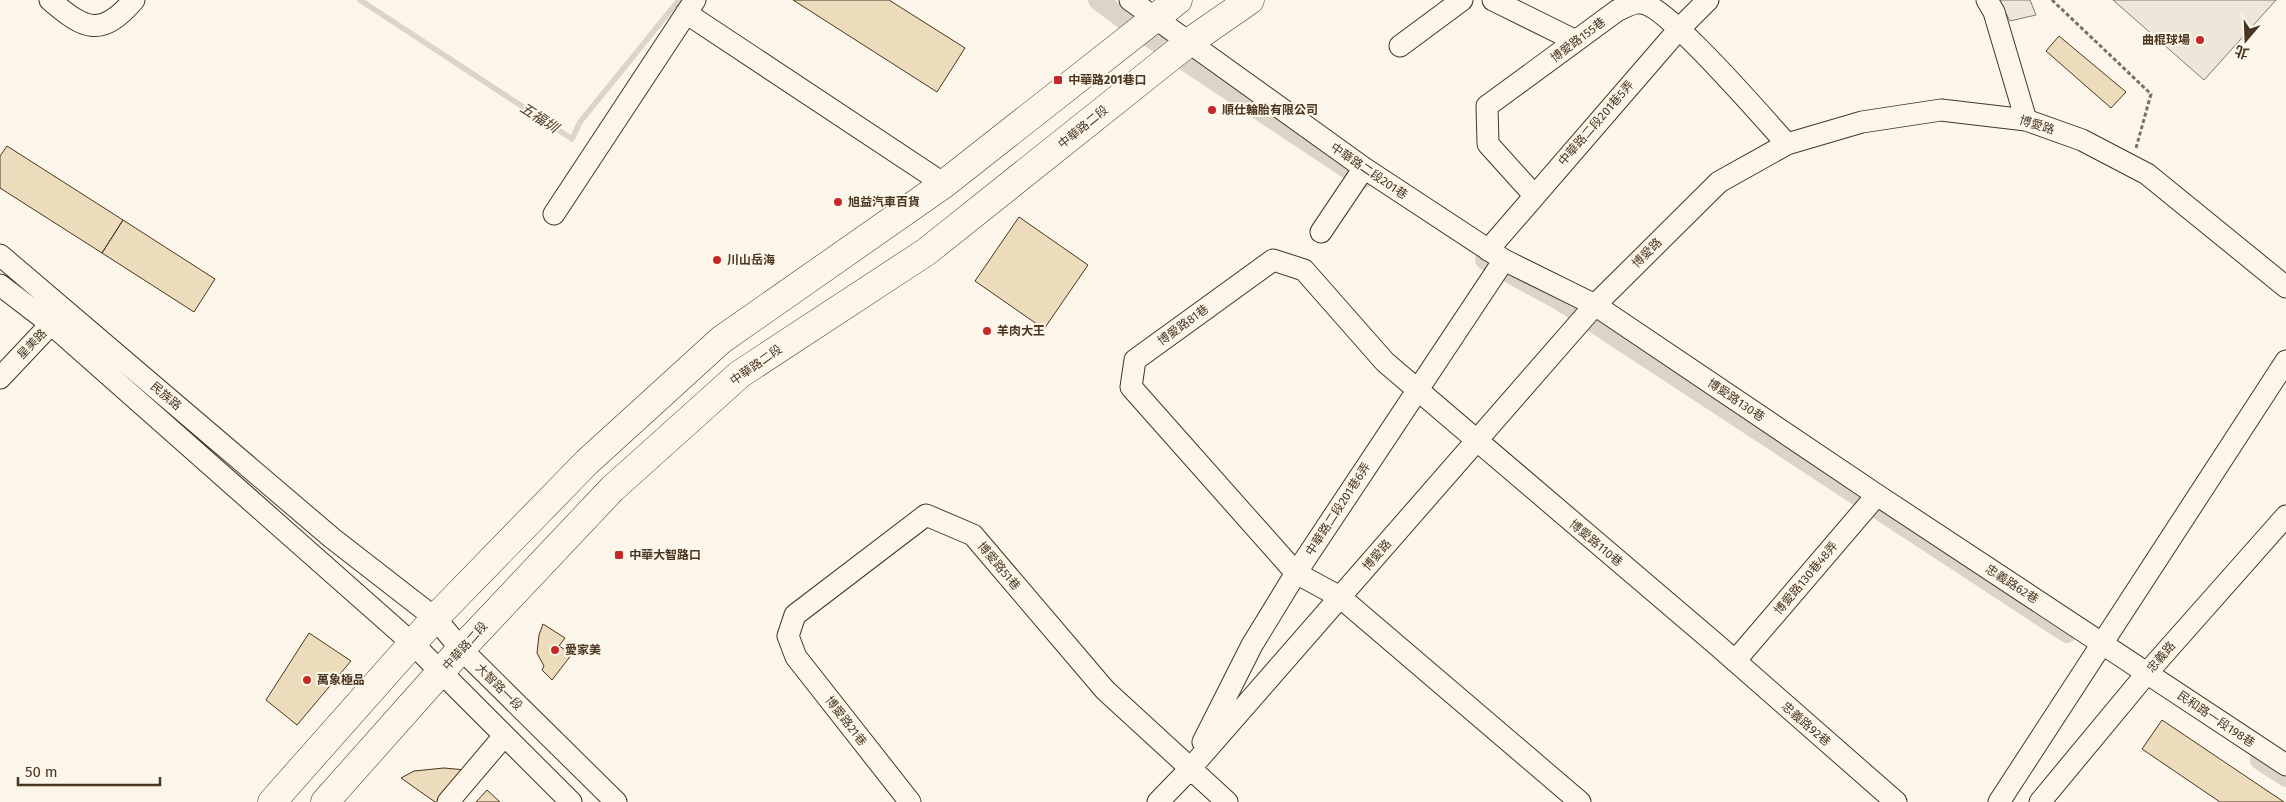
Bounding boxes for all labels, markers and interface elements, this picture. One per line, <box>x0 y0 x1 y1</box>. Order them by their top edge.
street label: 博愛路155巷 <box>1548 15 1608 65</box>
north arrow <box>2221 15 2271 65</box>
place label: 曲棍球場 <box>2142 33 2190 47</box>
marker: 曲棍球場 <box>2194 34 2206 46</box>
text: 北 <box>2233 42 2251 62</box>
place label: 中華路201巷口 <box>1068 73 1147 87</box>
marker: 中華路201巷口 <box>1052 74 1064 86</box>
street label: 中華路二段201巷5弄 <box>1555 78 1637 168</box>
water label: 五福圳 <box>517 99 563 138</box>
street label: 中華路二段 <box>1055 103 1111 151</box>
place label: 順仕輪胎有限公司 <box>1222 103 1318 117</box>
marker: 順仕輪胎有限公司 <box>1206 104 1218 116</box>
street label: 博愛路 <box>2018 113 2056 137</box>
street label: 中華路二段201巷 <box>1328 140 1410 202</box>
place label: 旭益汽車百貨 <box>848 195 920 209</box>
marker: 旭益汽車百貨 <box>832 196 844 208</box>
street label: 博愛路 <box>1629 235 1665 271</box>
place label: 川山岳海 <box>727 253 775 267</box>
marker: 川山岳海 <box>711 254 723 266</box>
street label: 博愛路81巷 <box>1155 302 1211 348</box>
place label: 羊肉大王 <box>997 324 1045 338</box>
marker: 羊肉大王 <box>981 325 993 337</box>
street label: 星美路 <box>14 326 50 362</box>
street label: 中華路二段 <box>727 342 785 388</box>
street label: 博愛路130巷 <box>1705 376 1767 424</box>
street label: 民族路 <box>148 379 184 413</box>
street label: 中華路二段201巷6弄 <box>1303 460 1373 558</box>
street label: 博愛路110巷 <box>1567 517 1625 569</box>
street label: 博愛路 <box>1360 537 1394 573</box>
street label: 博愛路51巷 <box>975 539 1023 593</box>
street label: 博愛路130巷48弄 <box>1771 539 1841 617</box>
place label: 中華大智路口 <box>629 548 701 562</box>
marker: 中華大智路口 <box>613 549 625 561</box>
street label: 忠義路62巷 <box>1983 562 2041 606</box>
street label: 中華路二段 <box>440 619 490 673</box>
street label: 忠義路 <box>2144 639 2178 675</box>
place label: 愛家美 <box>565 643 601 657</box>
marker: 愛家美 <box>549 644 561 656</box>
street label: 大智路一段 <box>473 661 525 713</box>
place label: 萬象極品 <box>317 673 365 687</box>
marker: 萬象極品 <box>301 674 313 686</box>
street label: 民和路一段198巷 <box>2175 688 2257 750</box>
street label: 博愛路21巷 <box>822 694 870 748</box>
street label: 忠義路92巷 <box>1779 699 1833 749</box>
scale bar <box>18 754 160 786</box>
text: 50 m <box>25 763 58 781</box>

